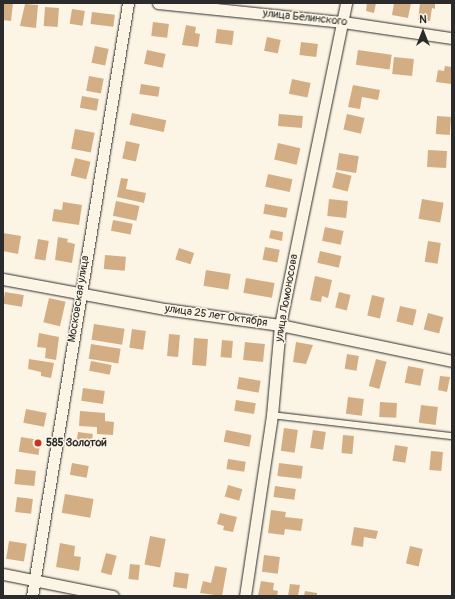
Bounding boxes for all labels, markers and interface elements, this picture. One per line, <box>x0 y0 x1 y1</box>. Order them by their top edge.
street label: улица Белинского <box>262 7 348 29</box>
north arrow <box>403 12 443 52</box>
text: N <box>419 13 427 26</box>
street label: улица Ломоносова <box>273 253 301 343</box>
street label: Московская улица <box>66 255 92 343</box>
street label: улица 25 лет Октября <box>164 302 268 330</box>
place label: 585 Золотой <box>46 436 107 450</box>
marker: 585 Золотой <box>33 438 43 448</box>

